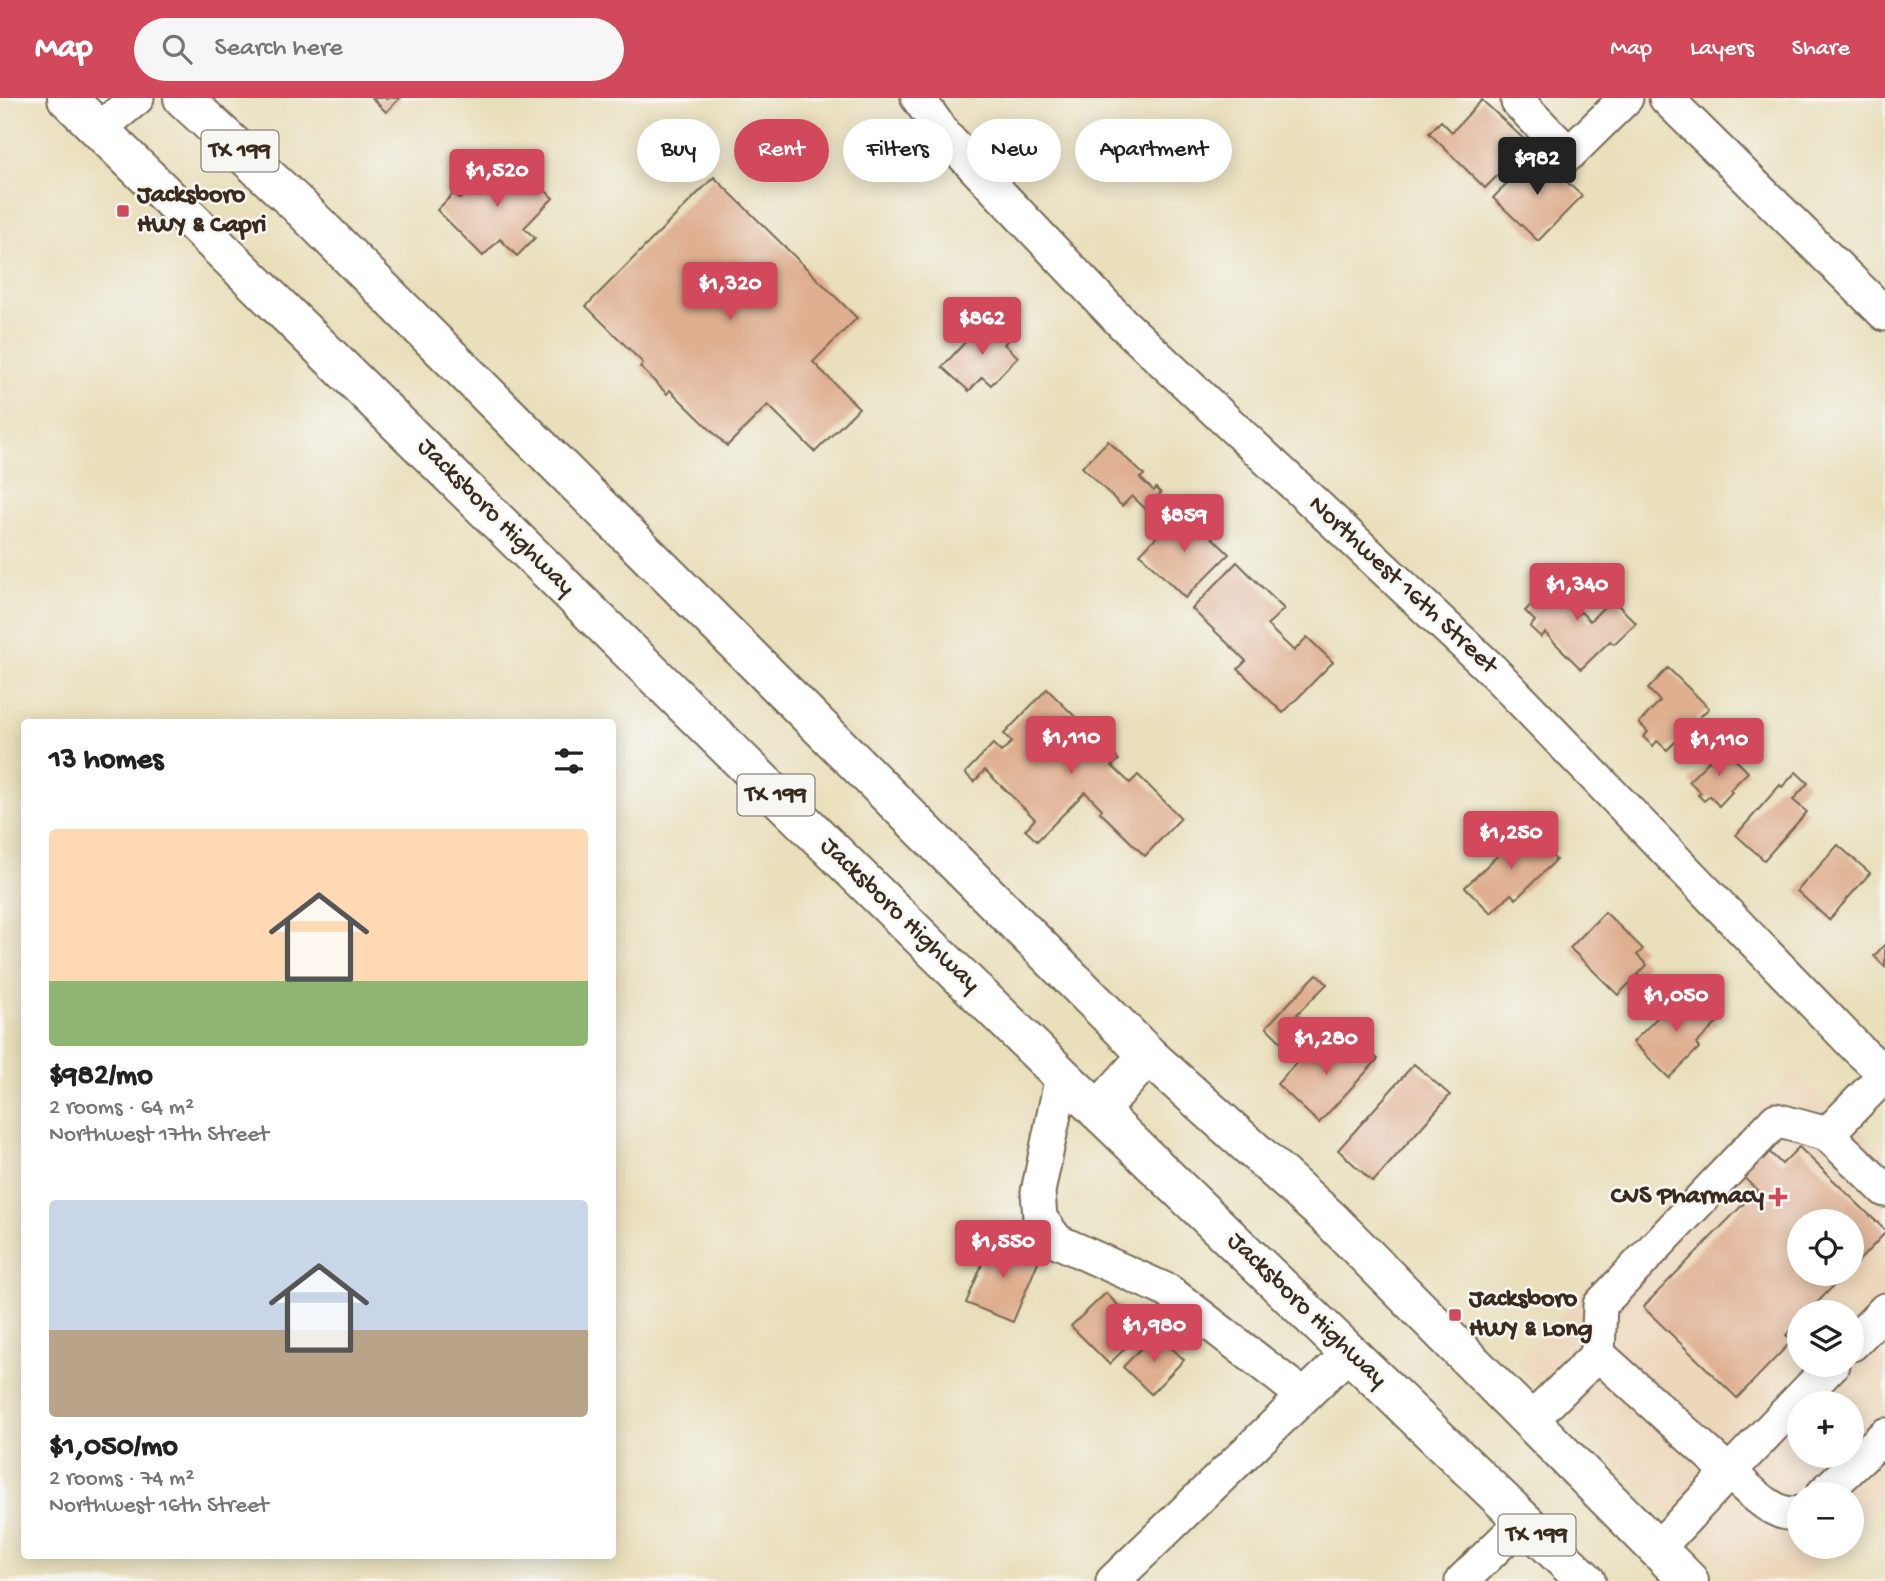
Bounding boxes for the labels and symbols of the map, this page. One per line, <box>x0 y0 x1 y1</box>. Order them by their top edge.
road number: TX 199 <box>202 130 278 172</box>
pin: $982 <box>1496 138 1578 197</box>
pin: $1,520 <box>440 150 554 209</box>
place label: Jacksboro HWY & Capri <box>136 181 266 242</box>
marker: Jacksboro HWY & Capri <box>115 203 131 219</box>
pin: $1,320 <box>673 262 787 322</box>
pin: $862 <box>941 298 1023 357</box>
street label: Jacksboro Highway <box>409 432 581 604</box>
street label: Northwest 16th Street <box>1301 490 1505 683</box>
pin: $859 <box>1143 494 1225 554</box>
pin: $1,340 <box>1520 564 1634 623</box>
pin: $1,110 <box>1014 716 1128 776</box>
pin: $1,110 <box>1662 718 1776 778</box>
road number: TX 199 <box>738 774 814 816</box>
pin: $1,250 <box>1454 812 1568 871</box>
street label: Jacksboro Highway <box>812 832 986 1001</box>
pin: $1,050 <box>1619 974 1733 1034</box>
pin: $1,280 <box>1269 1018 1383 1077</box>
place label: CVS Pharmacy <box>1611 1182 1764 1213</box>
marker: CVS Pharmacy <box>1770 1189 1786 1205</box>
pin: $1,550 <box>946 1220 1060 1280</box>
street label: Jacksboro Highway <box>1219 1227 1393 1396</box>
place label: Jacksboro HWY & Long <box>1468 1285 1593 1346</box>
pin: $1,980 <box>1097 1304 1211 1364</box>
marker: Jacksboro HWY & Long <box>1447 1307 1463 1323</box>
road number: TX 199 <box>1498 1514 1576 1555</box>

